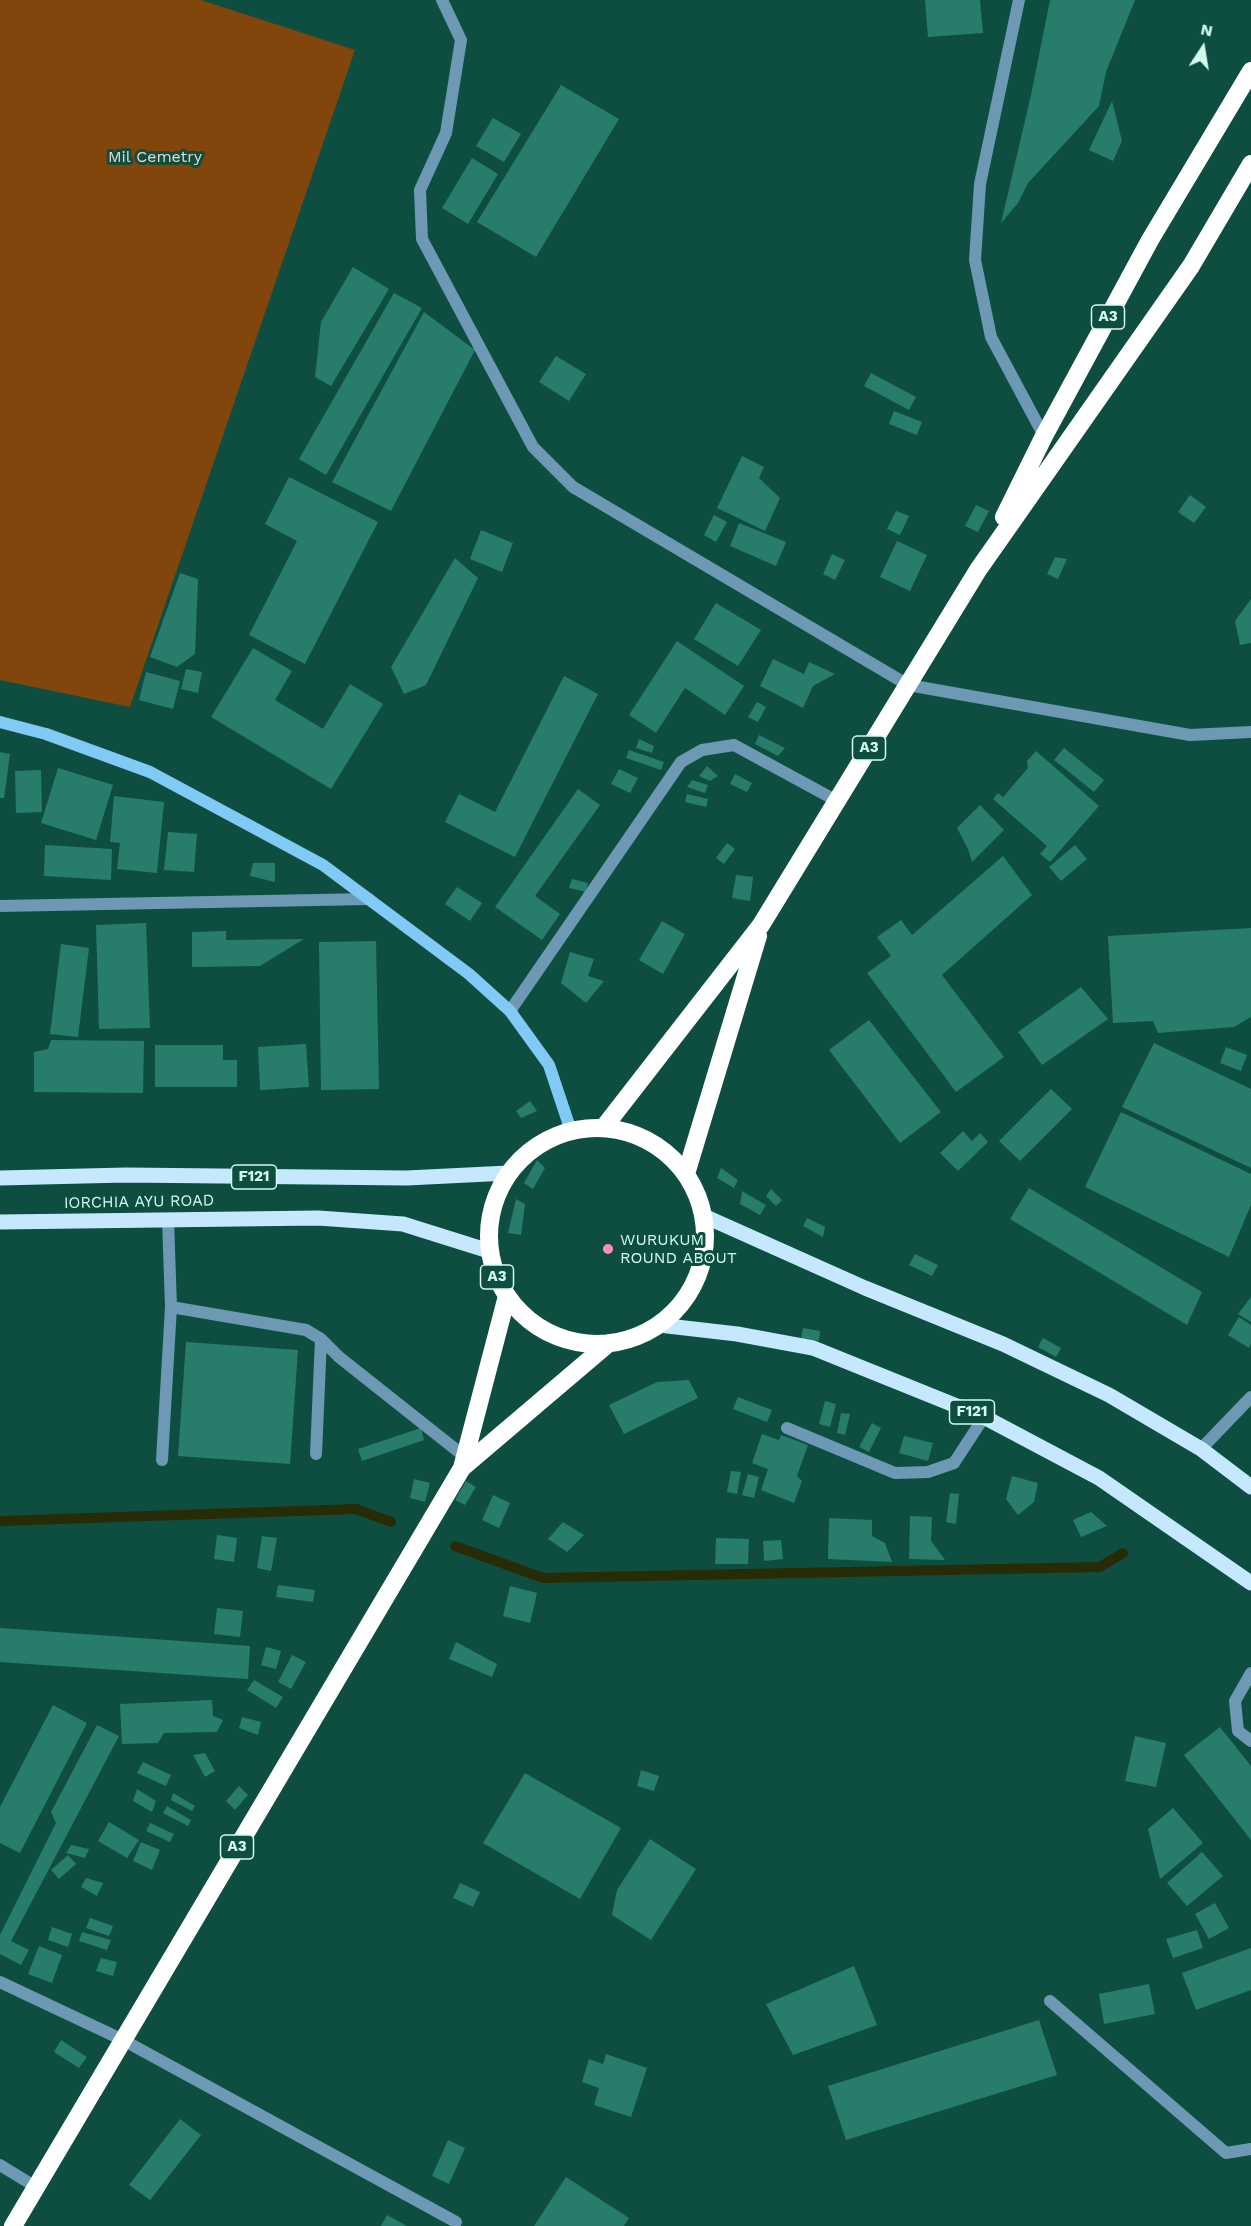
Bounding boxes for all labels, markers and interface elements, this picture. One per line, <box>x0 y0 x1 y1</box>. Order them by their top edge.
north arrow <box>1173 18 1233 78</box>
text: N <box>1199 19 1215 40</box>
park label: Mil Cemetry <box>108 147 202 167</box>
road number: A3 <box>1092 305 1124 329</box>
road number: A3 <box>852 736 886 760</box>
road number: F121 <box>232 1165 276 1189</box>
street label: IORCHIA AYU ROAD <box>64 1191 214 1213</box>
place label: WURUKUM ROUND ABOUT <box>620 1230 737 1268</box>
marker: WURUKUM ROUND ABOUT <box>601 1242 615 1256</box>
road number: A3 <box>480 1265 514 1289</box>
road number: F121 <box>950 1400 994 1424</box>
road number: A3 <box>220 1835 254 1859</box>

